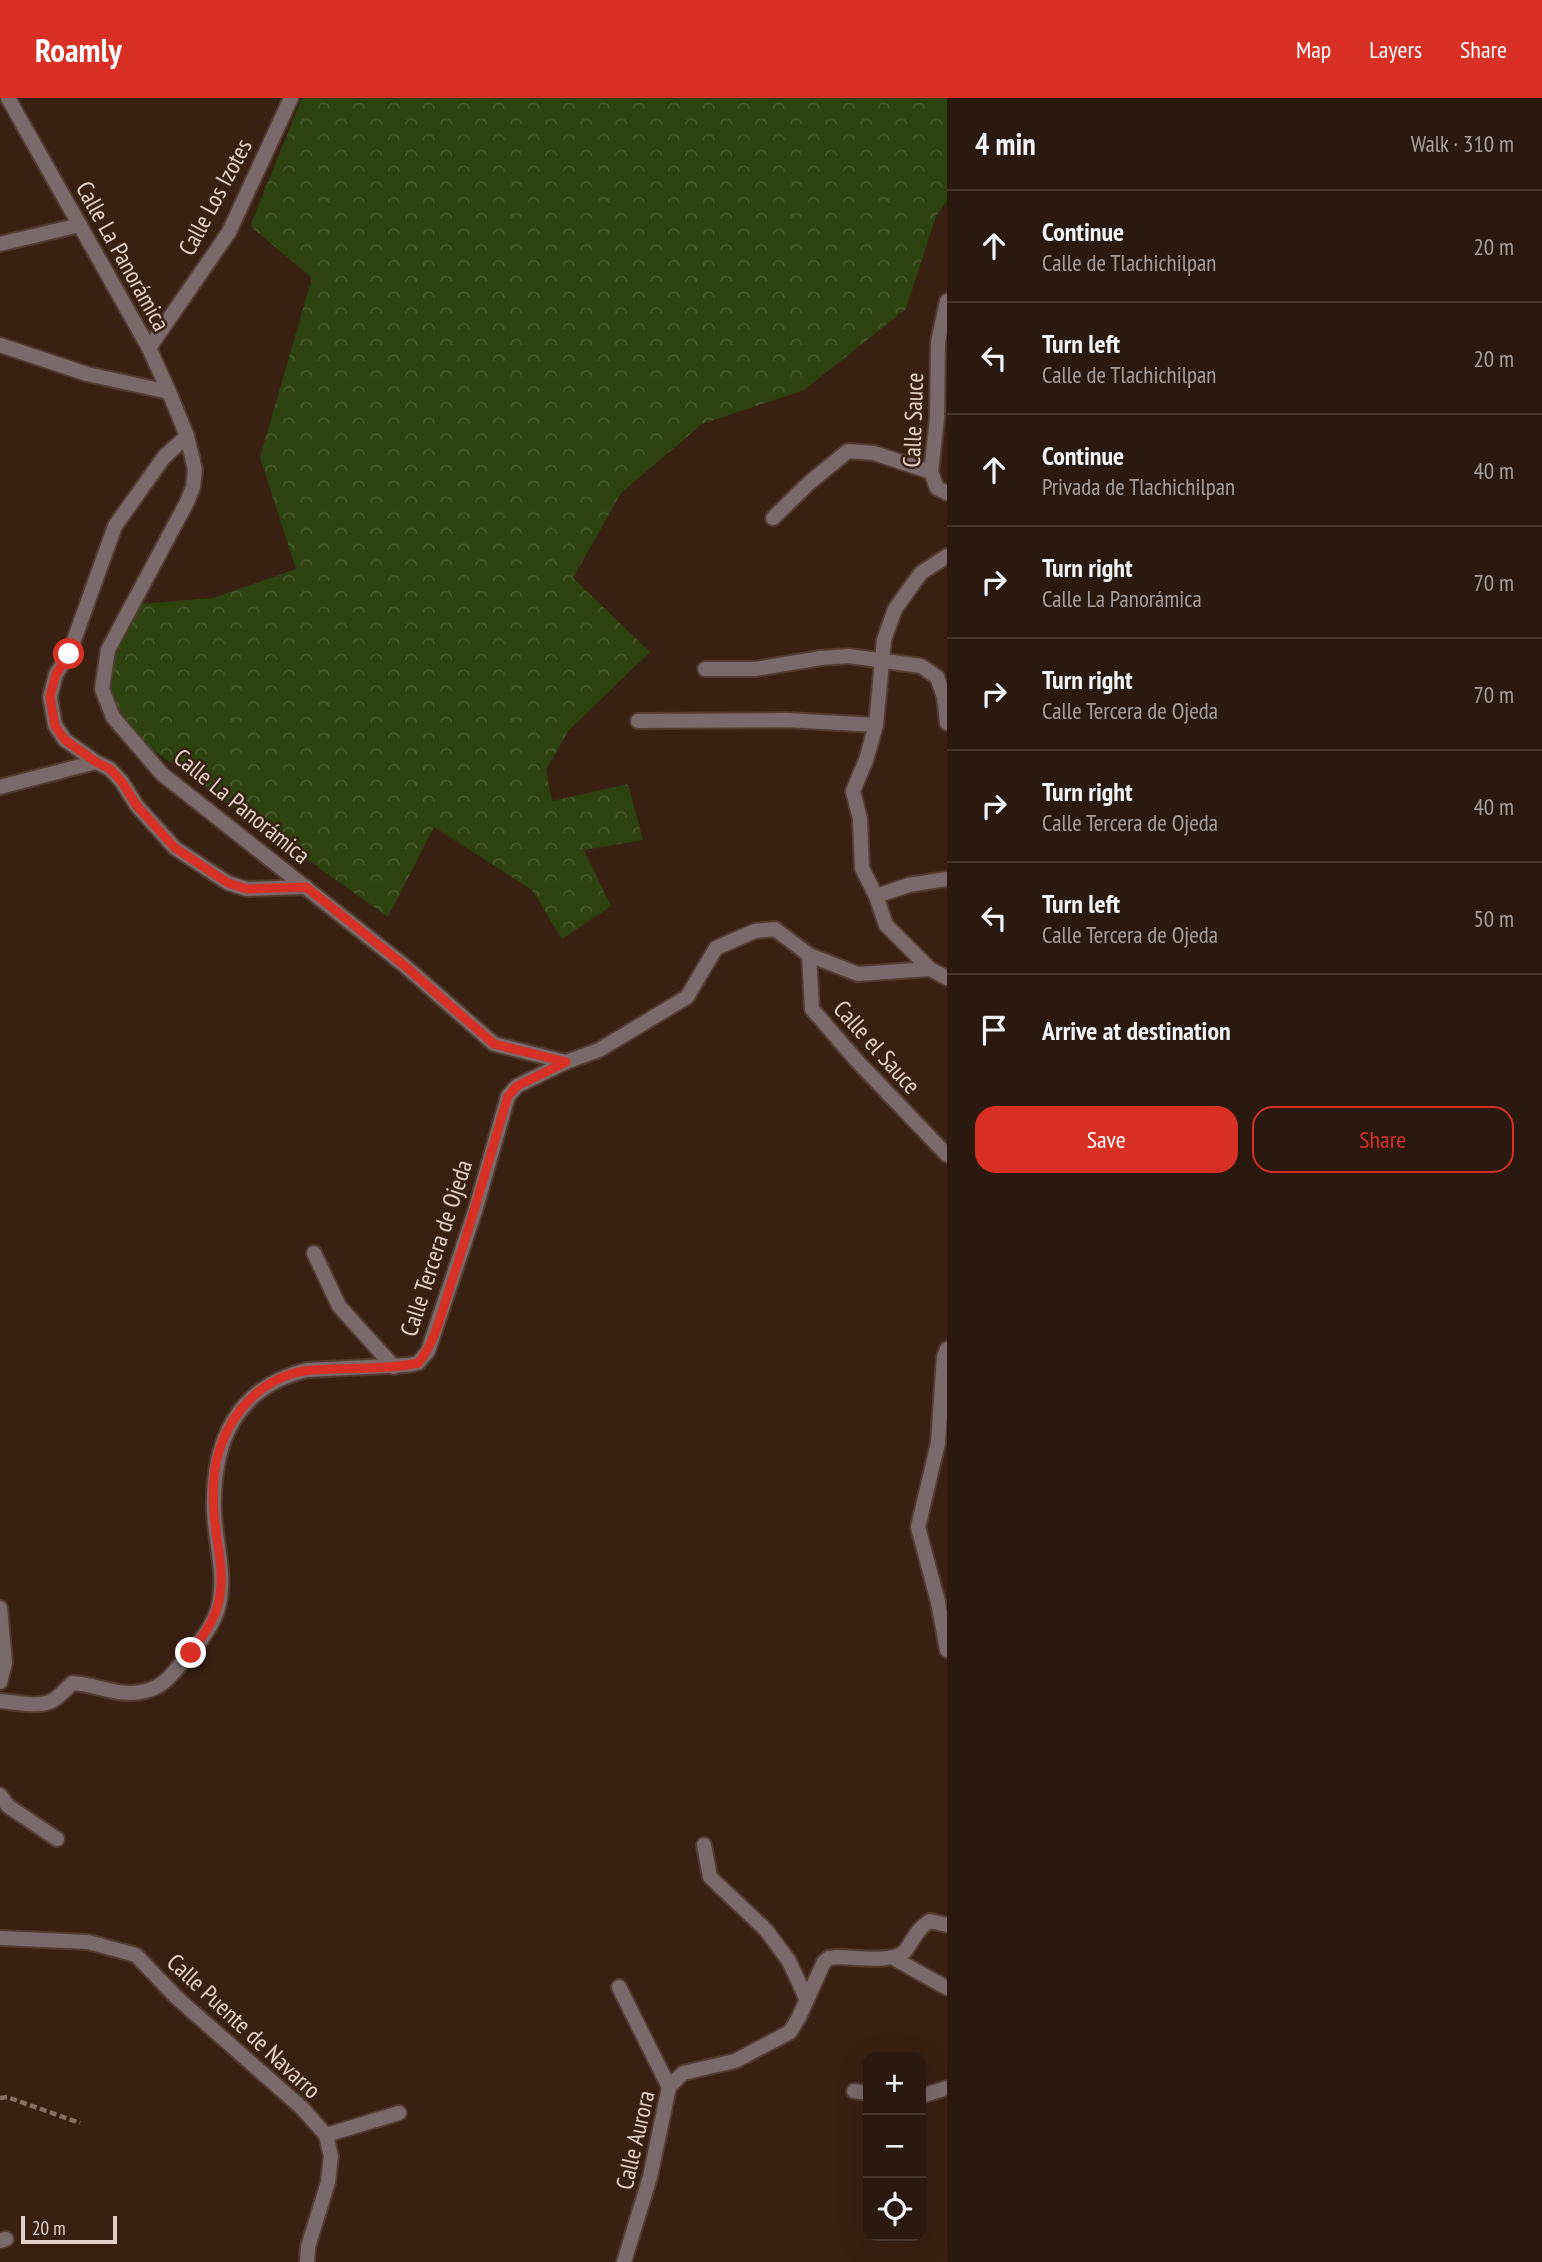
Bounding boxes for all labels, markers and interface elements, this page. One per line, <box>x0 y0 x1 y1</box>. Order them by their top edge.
text: Roamly <box>35 28 122 71</box>
text: Map <box>1296 34 1331 65</box>
text: Layers <box>1369 34 1422 65</box>
text: Share <box>1460 34 1507 65</box>
text: 4 min <box>975 124 1036 163</box>
text: Walk · 310 m <box>1411 129 1514 158</box>
street label: Calle Los Izotes <box>171 133 259 261</box>
street label: Calle La Panorámica <box>69 176 177 336</box>
text: Continue <box>1042 215 1124 248</box>
icon: ahead <box>975 227 1013 265</box>
text: 20 m <box>1473 232 1514 261</box>
text: Calle de Tlachichilpan <box>1042 248 1216 277</box>
text: Turn left <box>1042 327 1120 360</box>
icon: left <box>975 339 1013 377</box>
text: 20 m <box>1473 344 1514 373</box>
text: Calle de Tlachichilpan <box>1042 360 1216 389</box>
street label: Calle Sauce <box>896 372 930 468</box>
text: Continue <box>1042 439 1124 472</box>
icon: ahead <box>975 451 1013 489</box>
text: 40 m <box>1473 456 1514 485</box>
text: Privada de Tlachichilpan <box>1042 472 1235 501</box>
text: Turn right <box>1042 551 1133 584</box>
icon: right <box>975 563 1013 601</box>
text: 70 m <box>1473 568 1514 597</box>
text: Calle La Panorámica <box>1042 584 1202 613</box>
route start <box>53 638 84 669</box>
text: Turn right <box>1042 663 1133 696</box>
icon: right <box>975 675 1013 713</box>
text: 70 m <box>1473 680 1514 709</box>
text: Calle Tercera de Ojeda <box>1042 696 1218 725</box>
street label: Calle La Panorámica <box>168 742 316 870</box>
text: Turn right <box>1042 775 1133 808</box>
icon: right <box>975 787 1013 825</box>
text: 40 m <box>1473 792 1514 821</box>
text: Calle Tercera de Ojeda <box>1042 808 1218 837</box>
text: Turn left <box>1042 887 1120 920</box>
icon: left <box>975 899 1013 937</box>
text: 50 m <box>1473 904 1514 933</box>
text: Calle Tercera de Ojeda <box>1042 920 1218 949</box>
street label: Calle el Sauce <box>827 994 927 1100</box>
icon: arrive <box>975 1011 1013 1049</box>
text: Arrive at destination <box>1042 1014 1231 1047</box>
button: Save <box>975 1106 1238 1173</box>
button: Share <box>1252 1106 1514 1173</box>
street label: Calle Tercera de Ojeda <box>393 1156 479 1340</box>
route end <box>175 1637 206 1668</box>
street label: Calle Puente de Navarro <box>161 1947 327 2105</box>
map controls <box>863 2052 926 2241</box>
button: + <box>863 2052 926 2115</box>
street label: Calle Aurora <box>609 2087 661 2193</box>
button: − <box>863 2115 926 2178</box>
button: locate <box>863 2178 926 2241</box>
scale bar <box>21 2213 117 2245</box>
text: 20 m <box>32 2216 66 2240</box>

